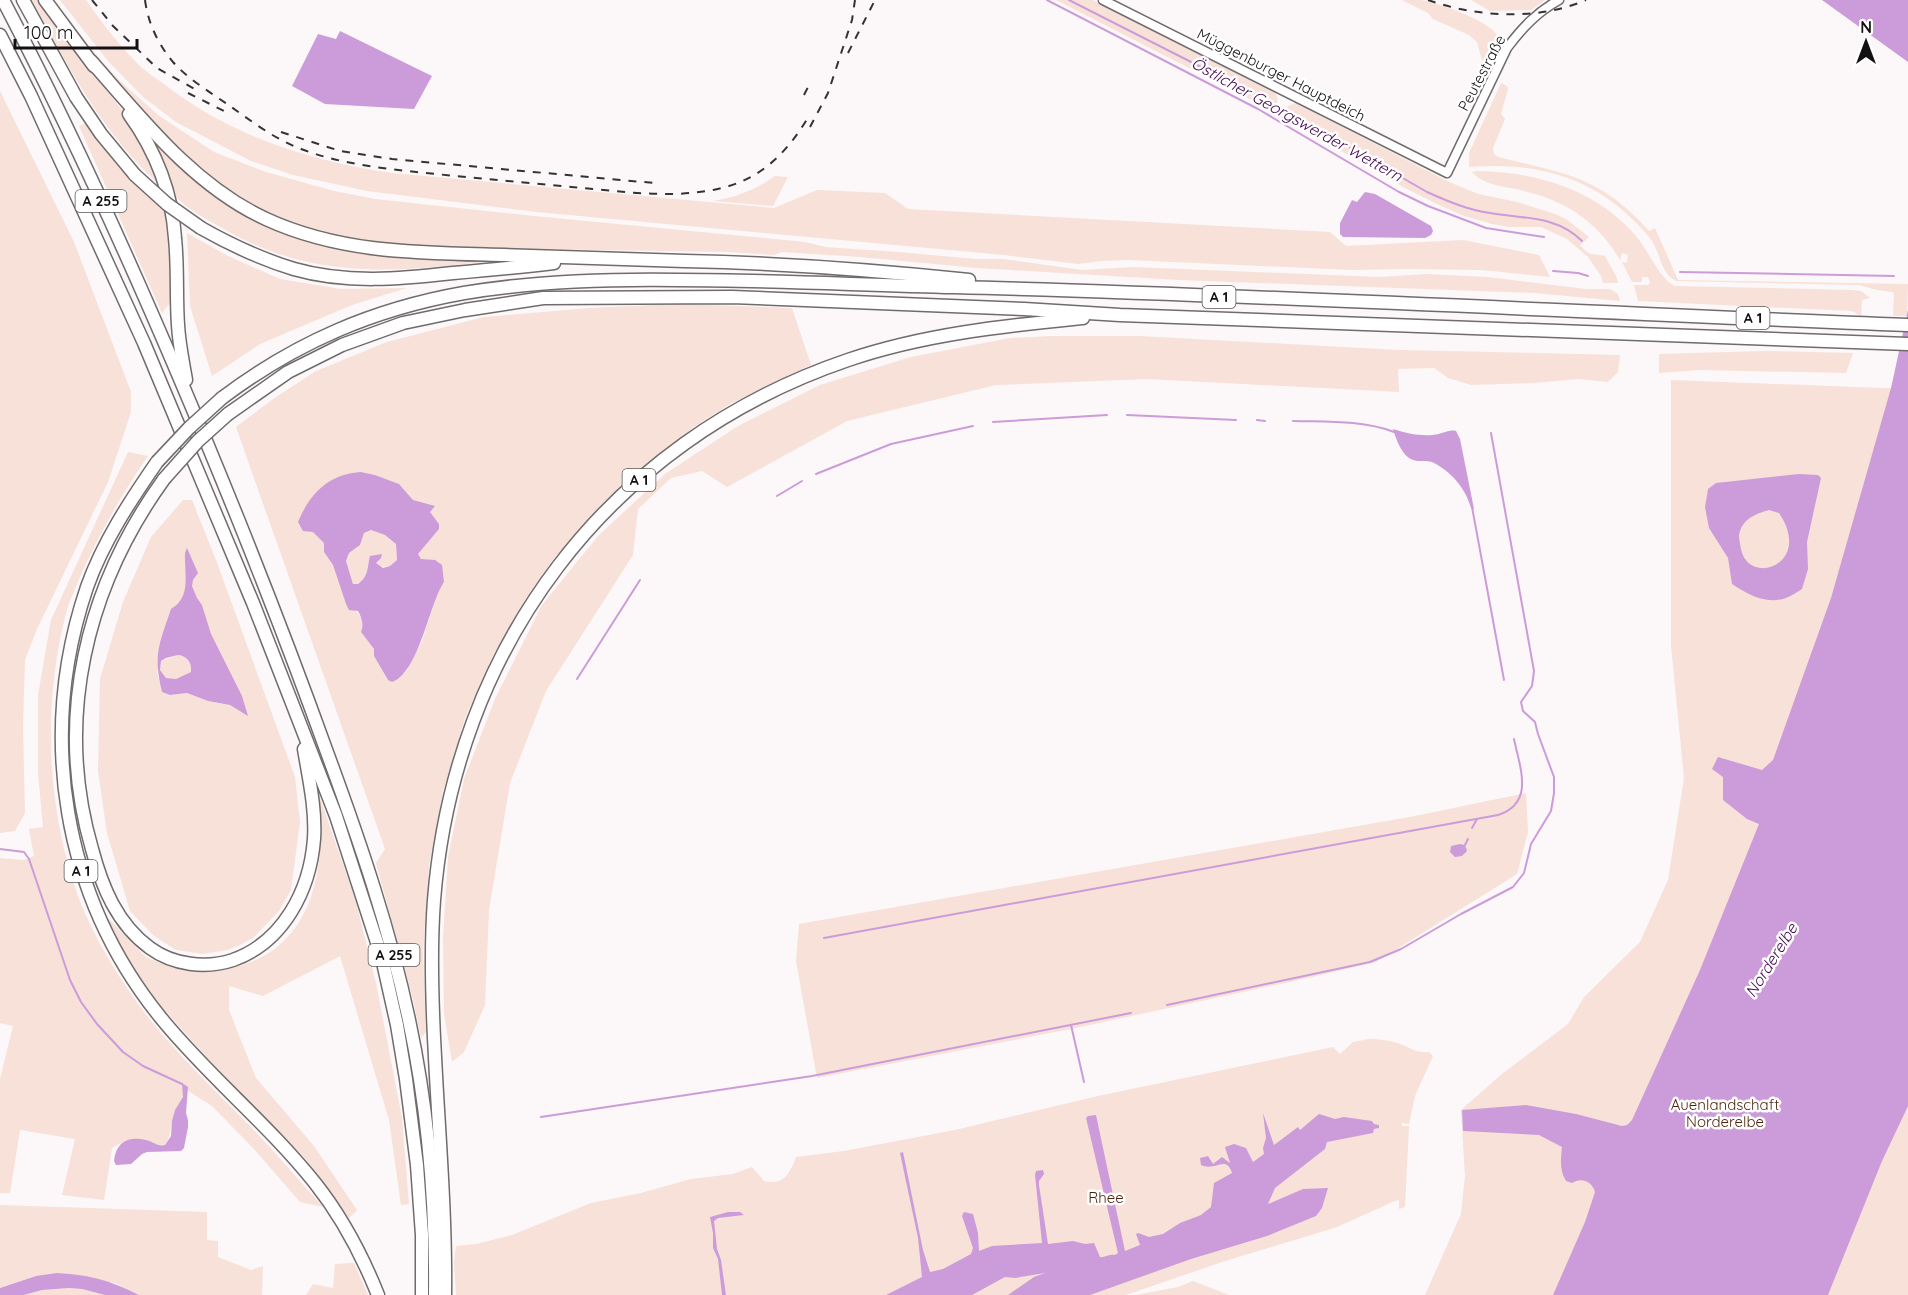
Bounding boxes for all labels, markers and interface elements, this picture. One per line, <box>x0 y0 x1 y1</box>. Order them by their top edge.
scale bar <box>15 12 136 50</box>
north arrow <box>1836 12 1896 72</box>
text: N <box>1860 17 1872 37</box>
text: 100 m <box>24 21 73 44</box>
street label: Müggenburger Hauptdeich <box>1194 24 1369 125</box>
street label: Peutestraße <box>1454 31 1510 114</box>
water label: Östlicher Georgswerder Wettern <box>1188 53 1407 186</box>
road number: A 255 <box>76 190 126 212</box>
road number: A 1 <box>1202 286 1236 308</box>
road number: A 1 <box>1736 307 1770 329</box>
road number: A 1 <box>622 469 656 491</box>
road number: A 1 <box>64 860 98 882</box>
water label: Norderelbe <box>1740 919 1802 1001</box>
road number: A 255 <box>368 944 420 966</box>
park label: Auenlandschaft Norderelbe <box>1671 1095 1779 1131</box>
park label: Rhee <box>1088 1188 1124 1207</box>

